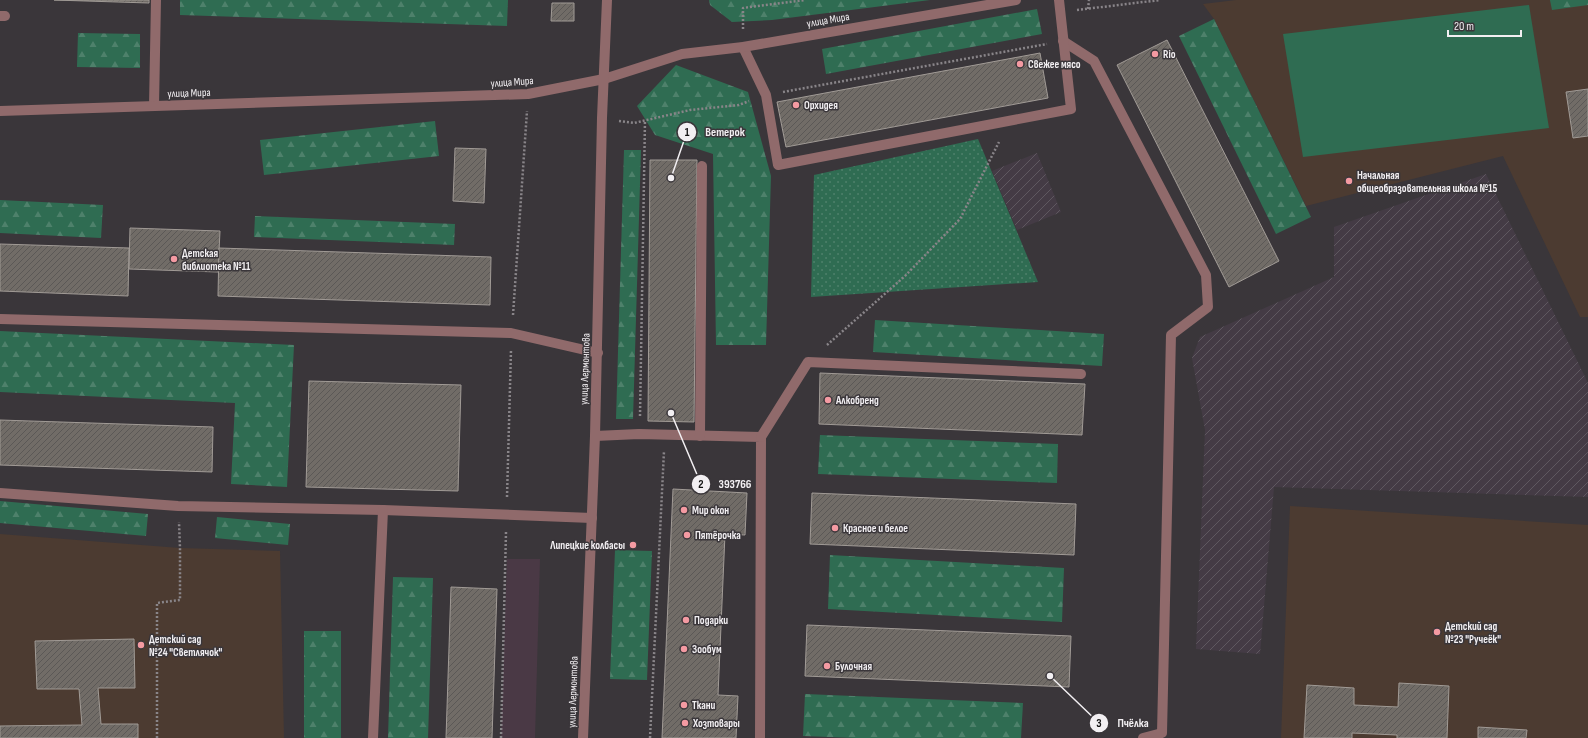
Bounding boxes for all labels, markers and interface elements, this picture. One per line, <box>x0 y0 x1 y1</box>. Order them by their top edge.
street label: улица Мира <box>806 10 850 30</box>
scale bar <box>1448 12 1521 38</box>
text: 20 m <box>1454 19 1474 34</box>
place label: Rio <box>1163 48 1176 61</box>
marker: Rio <box>1150 49 1160 59</box>
place label: Свежее мясо <box>1028 58 1081 71</box>
marker: Свежее мясо <box>1015 59 1025 69</box>
street label: улица Мира <box>490 74 534 90</box>
street label: улица Мира <box>167 86 211 100</box>
place label: Орхидея <box>804 99 838 112</box>
marker: Орхидея <box>791 100 801 110</box>
callout: Ветерок <box>677 120 752 144</box>
text: 1 <box>685 125 690 140</box>
text: Ветерок <box>705 125 746 140</box>
place label: Начальная общеобразовательная школа №15 <box>1357 169 1498 195</box>
marker: Начальная общеобразовательная школа №15 <box>1344 176 1354 186</box>
place label: Детская библиотека №11 <box>182 247 251 273</box>
marker: Детская библиотека №11 <box>169 254 179 264</box>
street label: улица Лермонтова <box>577 333 593 405</box>
place label: Алкобренд <box>835 394 879 407</box>
marker: Алкобренд <box>823 395 833 405</box>
callout: 393766 <box>691 472 760 496</box>
text: 2 <box>698 477 704 492</box>
text: 393766 <box>719 477 752 492</box>
place label: Мир окон <box>692 504 729 517</box>
marker: Мир окон <box>679 505 689 515</box>
place label: Красное и белое <box>843 522 908 535</box>
marker: Красное и белое <box>830 523 840 533</box>
place label: Пятёрочка <box>695 529 741 542</box>
marker: Пятёрочка <box>682 530 692 540</box>
place label: Липецкие колбасы <box>549 539 625 552</box>
marker: Липецкие колбасы <box>628 540 638 550</box>
place label: Подарки <box>694 614 728 627</box>
marker: Подарки <box>681 615 691 625</box>
place label: Детский сад №23 "Ручеёк" <box>1445 620 1501 646</box>
marker: Детский сад №23 "Ручеёк" <box>1432 627 1442 637</box>
place label: Детский сад №24 "Светлячок" <box>149 633 223 659</box>
marker: Детский сад №24 "Светлячок" <box>136 640 146 650</box>
place label: Зообум <box>692 643 722 656</box>
marker: Зообум <box>679 644 689 654</box>
street label: улица Лермонтова <box>565 656 581 728</box>
place label: Булочная <box>835 660 872 673</box>
marker: Булочная <box>822 661 832 671</box>
place label: Ткани <box>692 699 716 712</box>
marker: Ткани <box>679 700 689 710</box>
callout: Пчёлка <box>1089 711 1156 735</box>
text: 3 <box>1096 716 1102 731</box>
text: Пчёлка <box>1117 716 1149 731</box>
place label: Хозтовары <box>692 717 740 730</box>
marker: Хозтовары <box>680 718 690 728</box>

